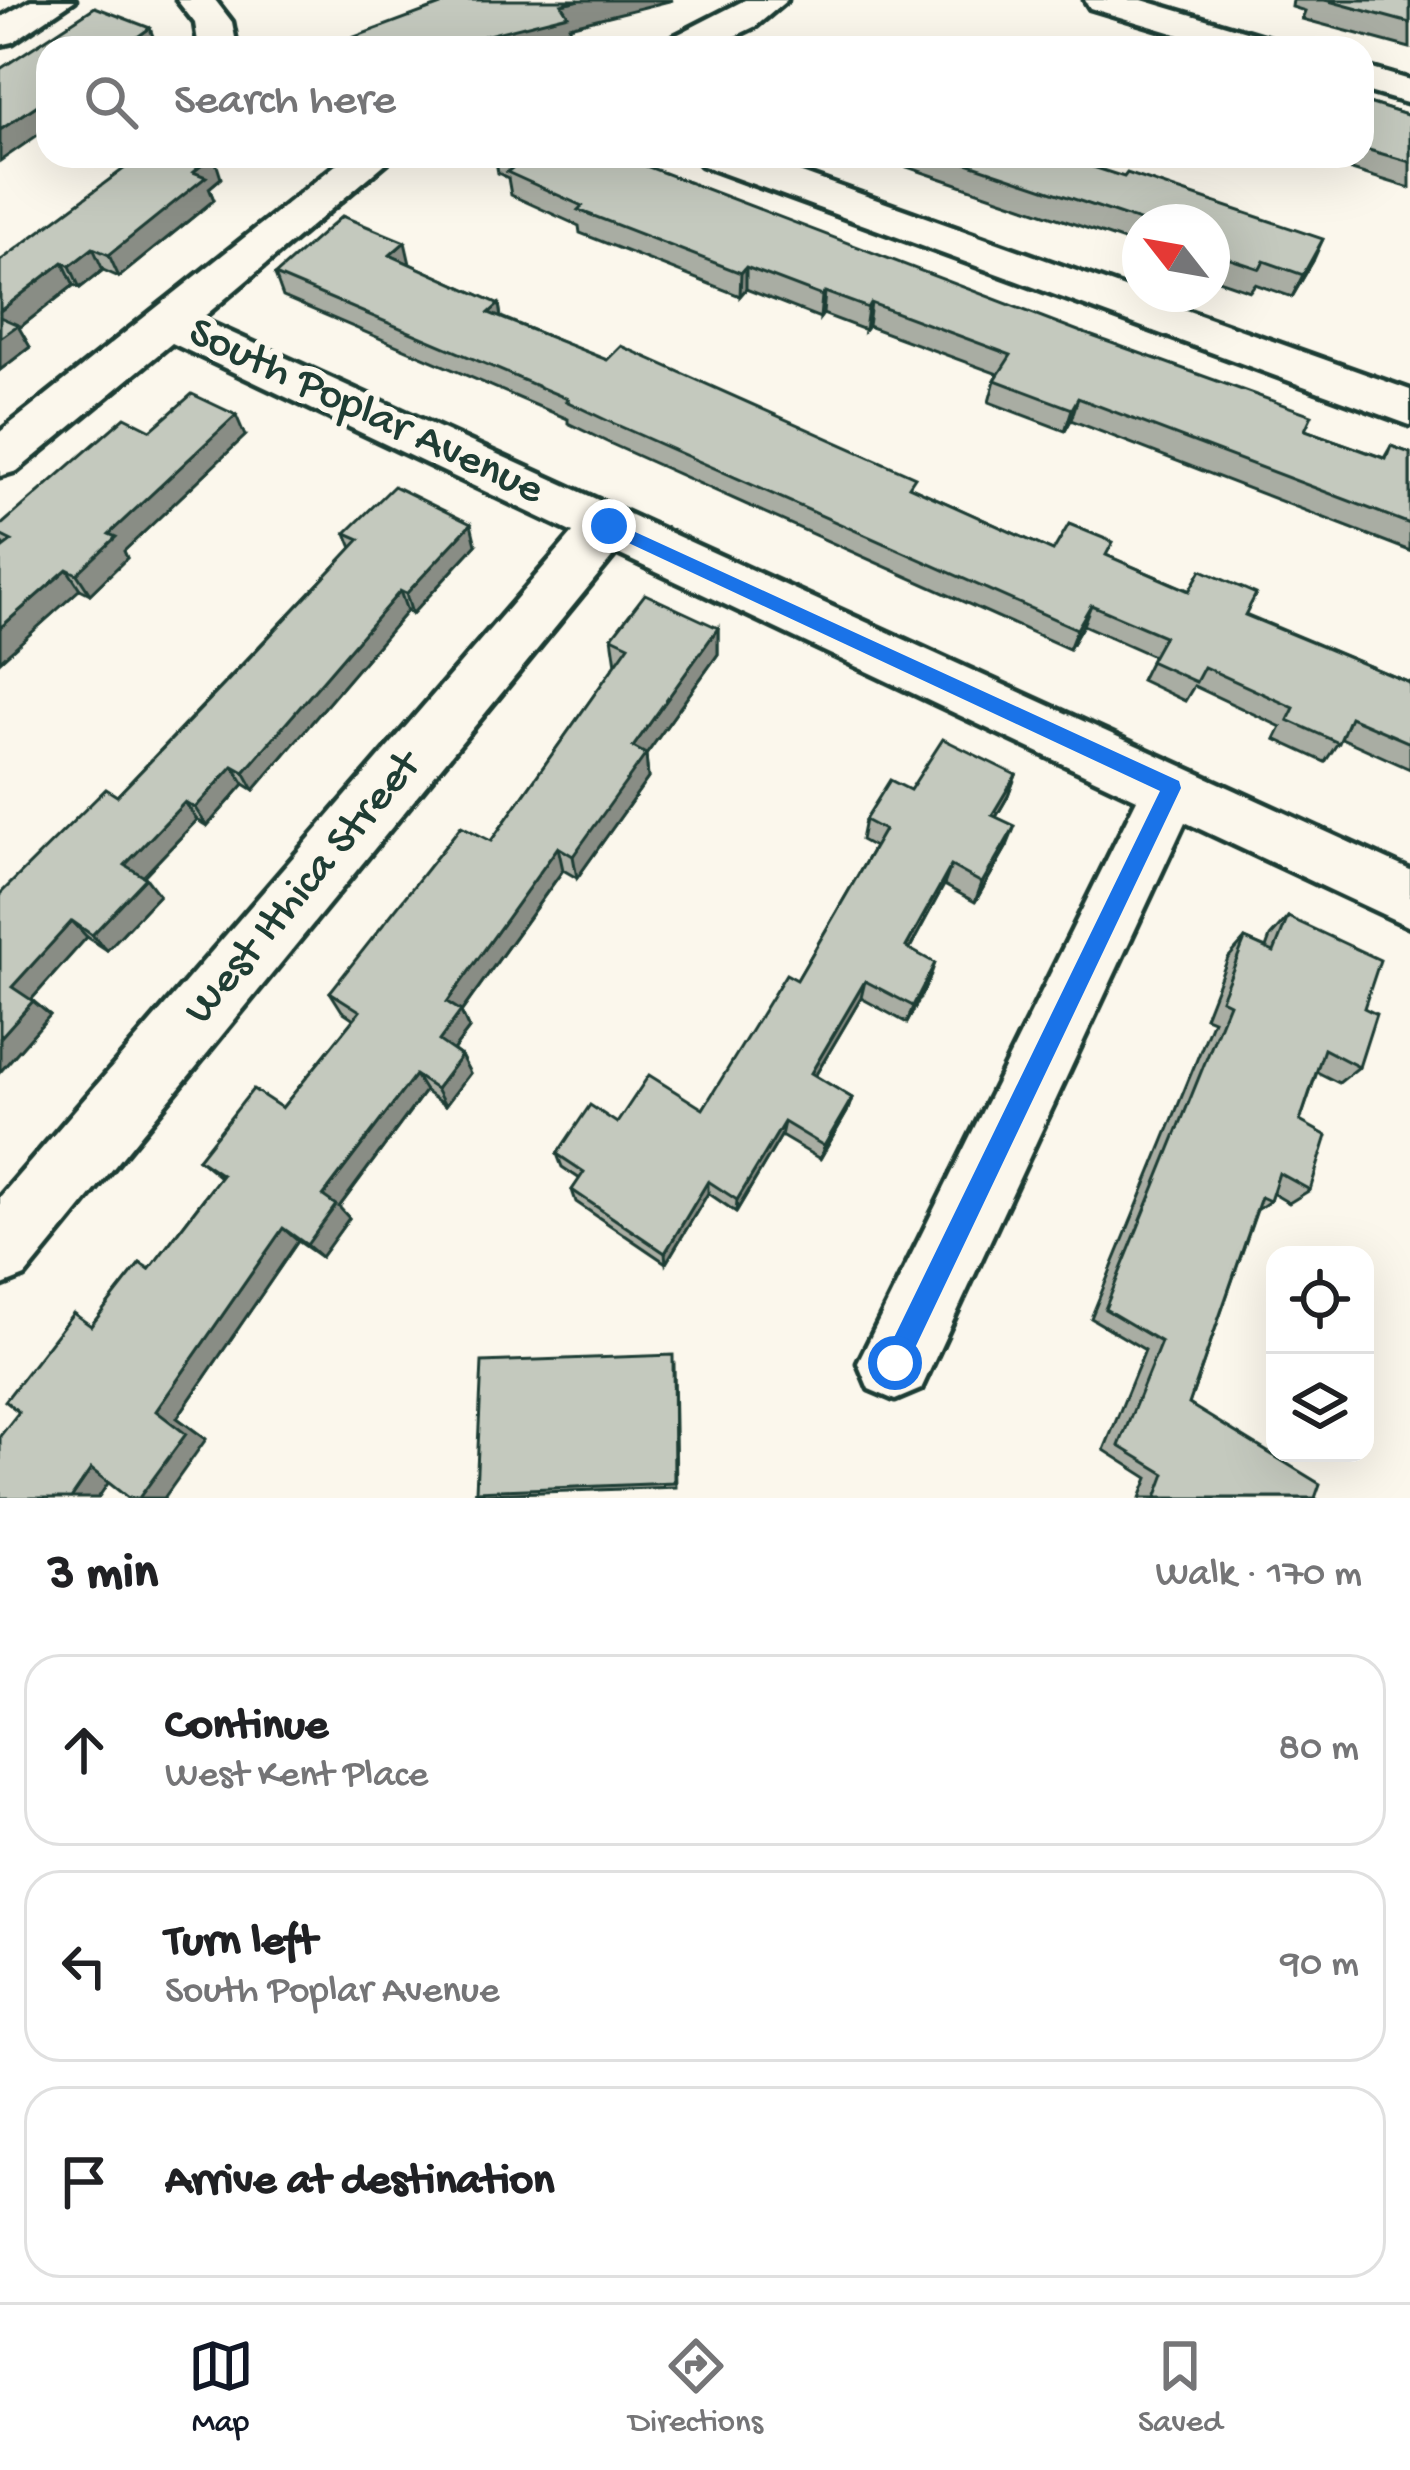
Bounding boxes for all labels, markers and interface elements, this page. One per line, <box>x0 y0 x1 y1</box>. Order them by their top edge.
search box <box>36 36 1374 168</box>
icon: search <box>78 69 144 135</box>
text: Search here <box>174 76 396 129</box>
north arrow <box>1122 204 1230 312</box>
street label: South Poplar Avenue <box>179 307 552 519</box>
route end <box>582 499 636 553</box>
street label: West Ithica Street <box>174 739 436 1037</box>
map controls <box>1266 1246 1374 1462</box>
button: locate <box>1266 1246 1374 1354</box>
route start <box>868 1336 922 1390</box>
button: layers <box>1266 1354 1374 1462</box>
text: 3 min <box>48 1546 158 1606</box>
text: Walk · 170 m <box>1155 1553 1362 1599</box>
text: Continue <box>165 1701 328 1754</box>
icon: ahead <box>51 1717 117 1783</box>
text: 80 m <box>1279 1727 1359 1773</box>
text: West Kent Place <box>165 1754 428 1800</box>
text: Turn left <box>165 1917 317 1970</box>
icon: left <box>51 1933 117 1999</box>
text: 90 m <box>1280 1943 1359 1989</box>
text: South Poplar Avenue <box>165 1970 499 2016</box>
icon: arrive <box>51 2149 117 2215</box>
text: Arrive at destination <box>165 2156 554 2209</box>
tab: Map <box>188 2333 254 2443</box>
tab: Directions <box>629 2333 763 2443</box>
tab: Saved <box>1138 2333 1222 2443</box>

